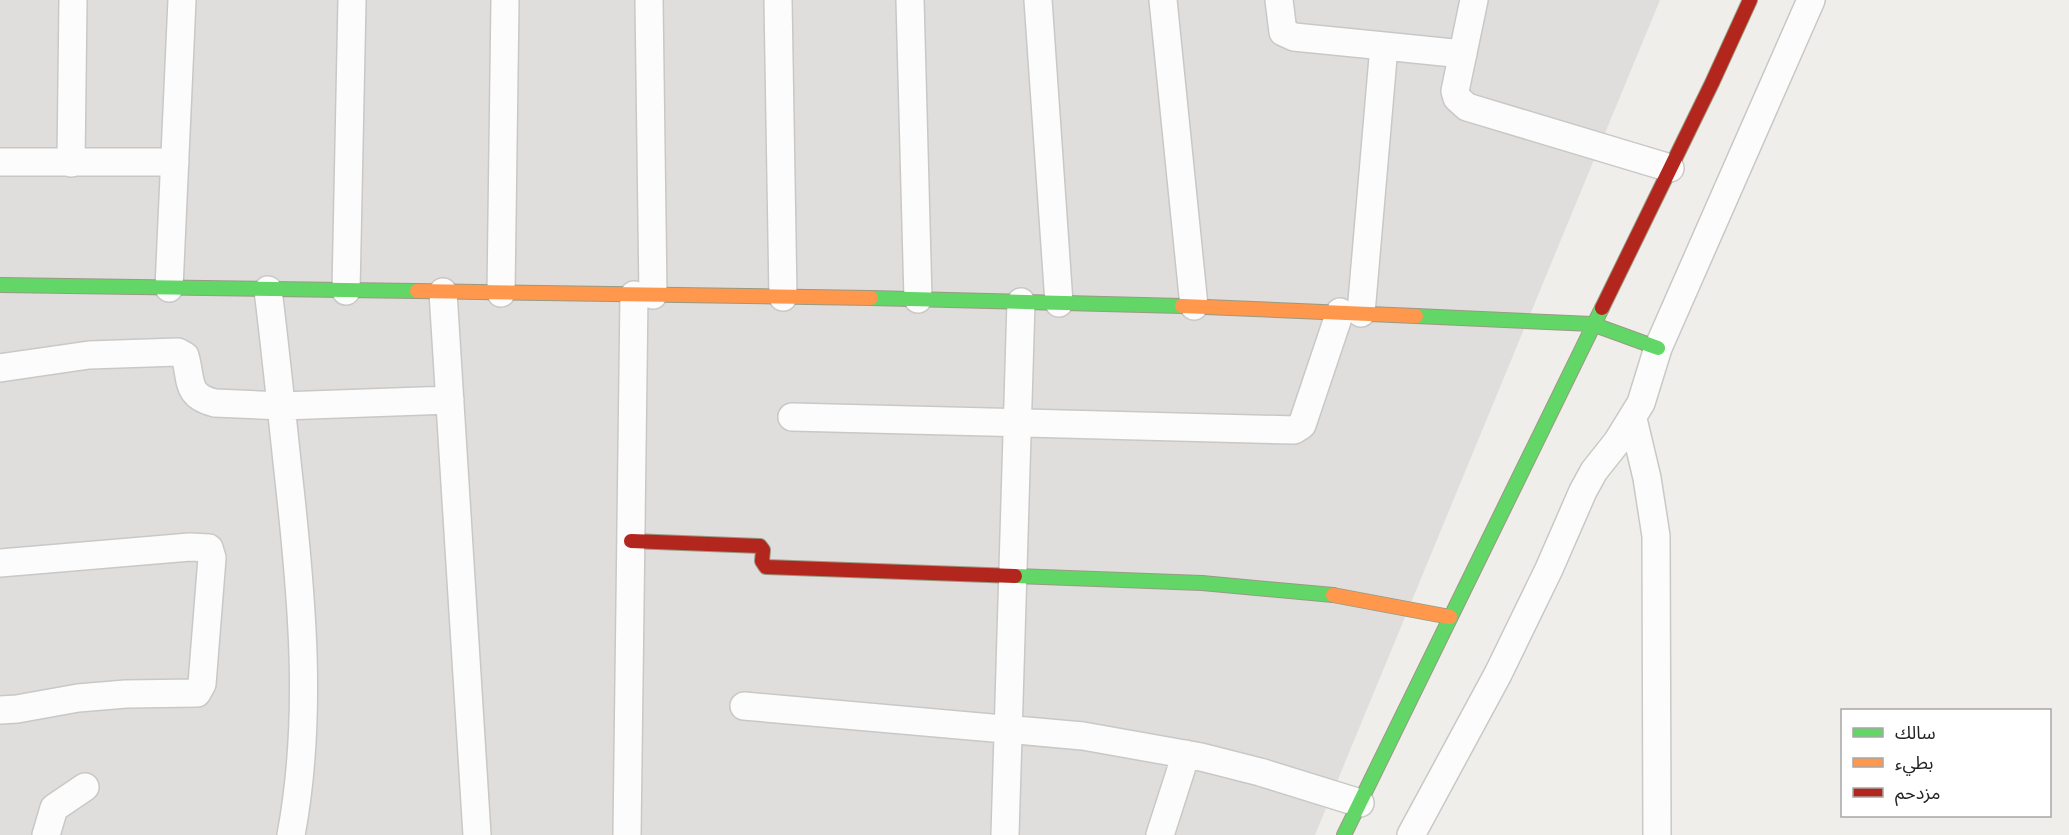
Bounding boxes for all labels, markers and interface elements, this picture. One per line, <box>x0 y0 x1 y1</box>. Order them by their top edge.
legend <box>1841 709 2051 817</box>
text: سالك <box>1895 722 1936 744</box>
text: بطيء <box>1895 752 1933 776</box>
text: مزدحم <box>1895 782 1940 806</box>

